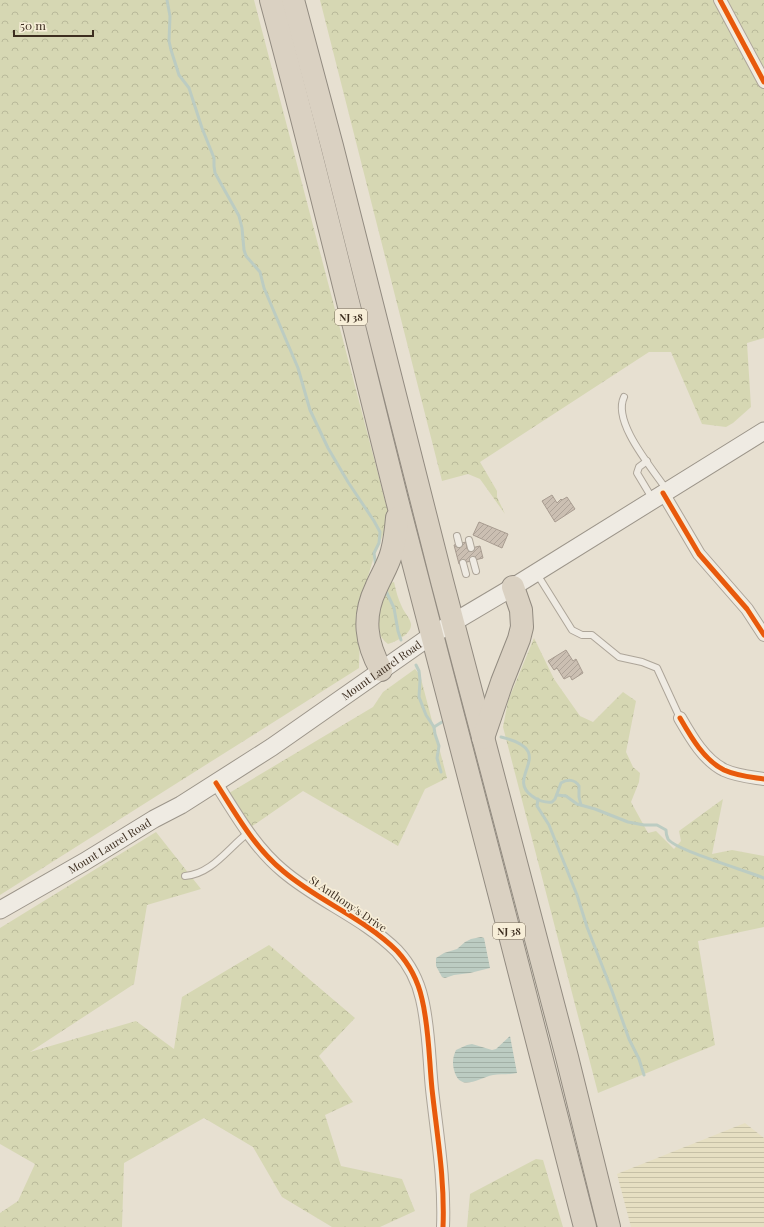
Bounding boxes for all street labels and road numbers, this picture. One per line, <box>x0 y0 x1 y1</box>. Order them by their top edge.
road number: NJ 38 <box>335 309 367 325</box>
street label: Mount Laurel Road <box>338 636 425 703</box>
street label: Mount Laurel Road <box>65 814 154 877</box>
street label: St Anthony's Drive <box>307 872 390 935</box>
road number: NJ 38 <box>493 923 525 939</box>

